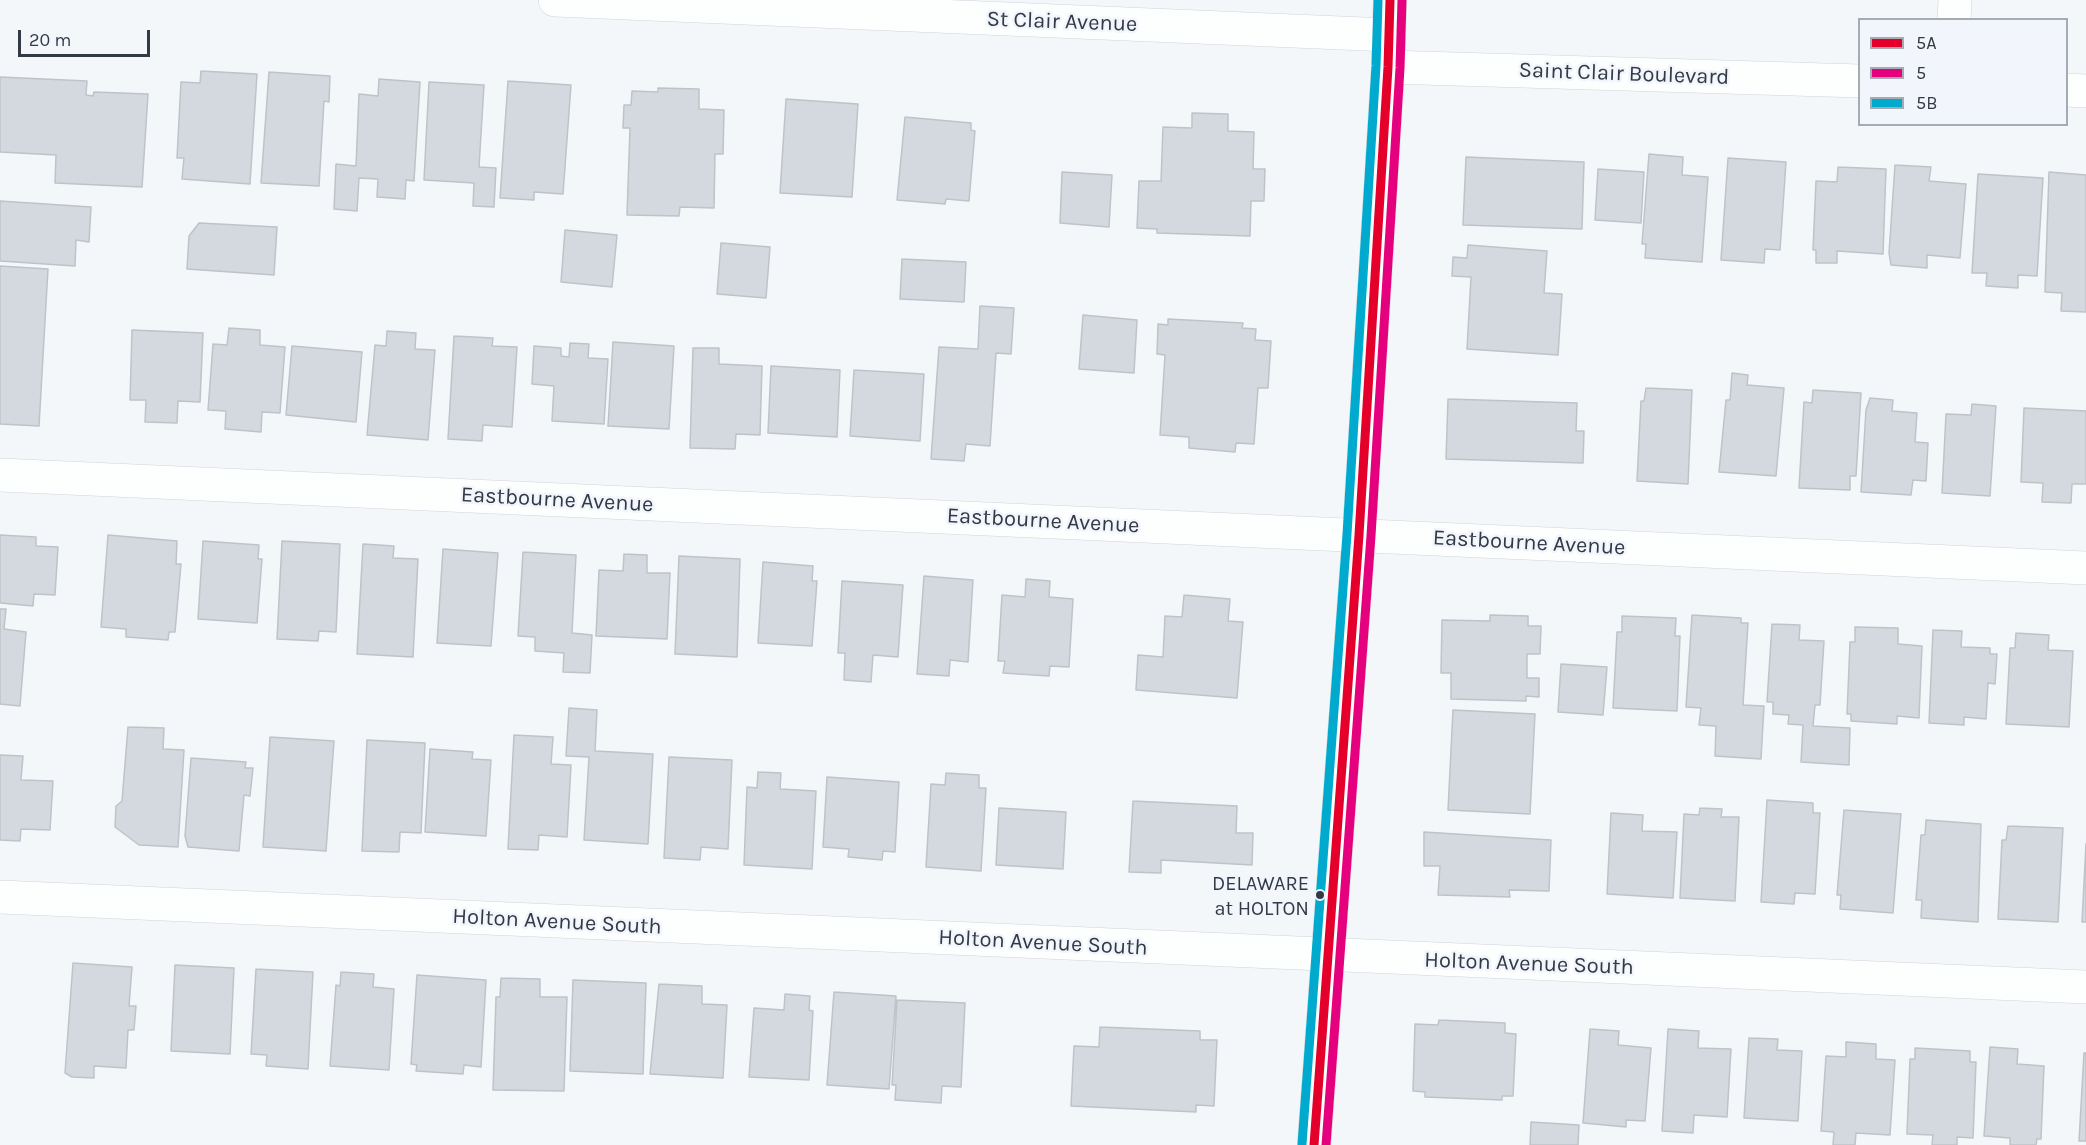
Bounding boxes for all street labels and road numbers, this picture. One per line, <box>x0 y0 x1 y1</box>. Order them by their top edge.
street label: St Clair Avenue <box>986 6 1138 38</box>
street label: Saint Clair Boulevard <box>1518 57 1730 91</box>
street label: Eastbourne Avenue <box>460 482 654 518</box>
street label: Eastbourne Avenue <box>946 503 1140 539</box>
street label: Eastbourne Avenue <box>1432 525 1626 561</box>
street label: Holton Avenue South <box>452 903 662 941</box>
street label: Holton Avenue South <box>938 924 1148 962</box>
street label: Holton Avenue South <box>1424 947 1634 981</box>

